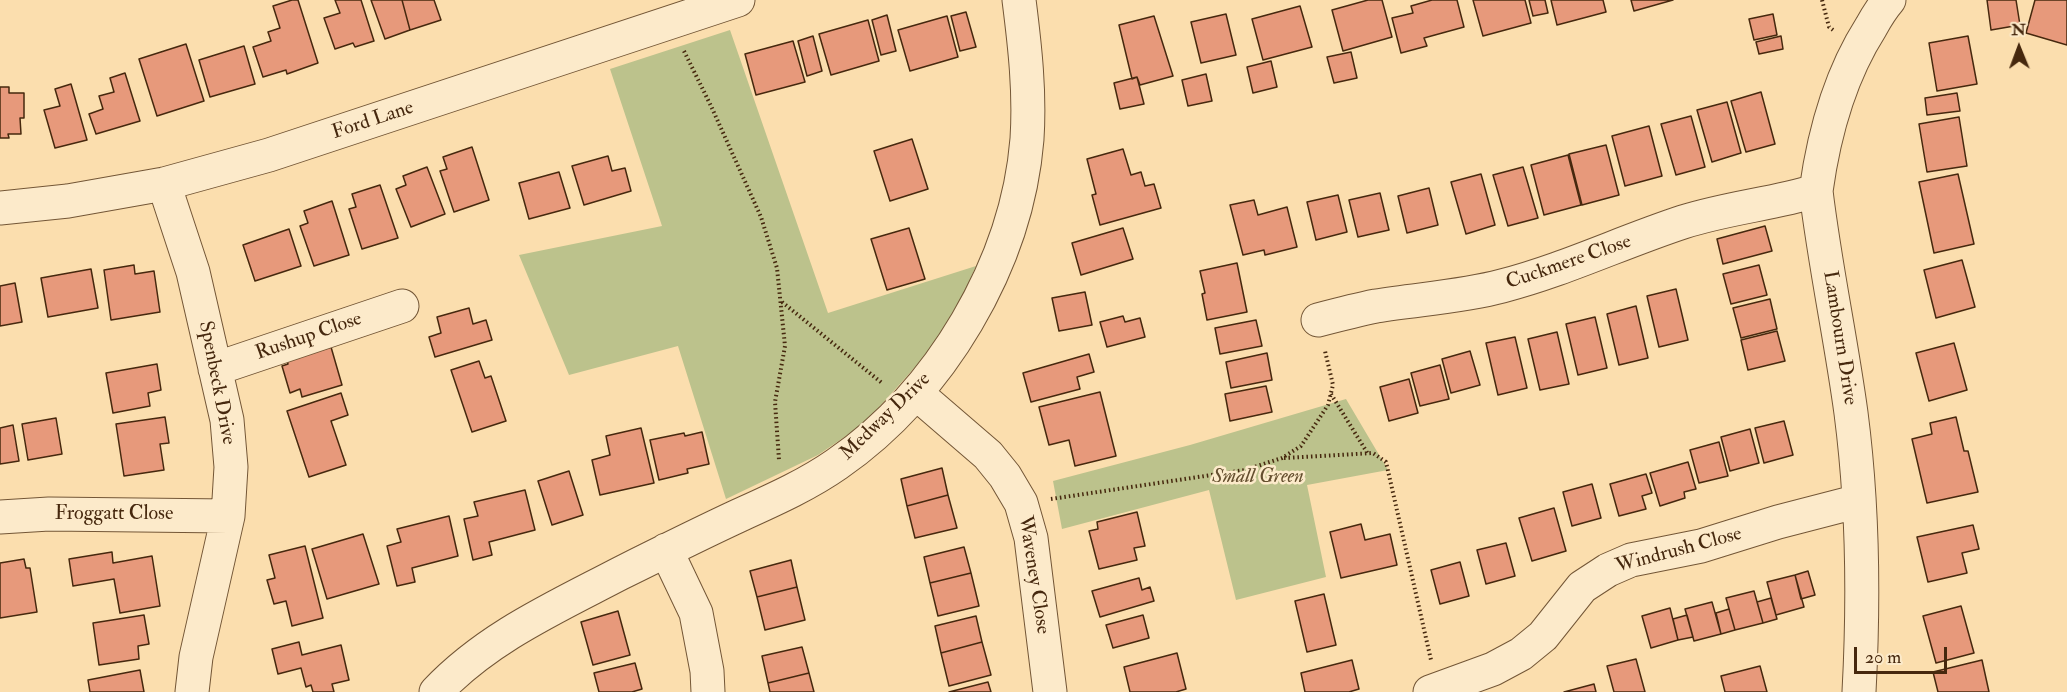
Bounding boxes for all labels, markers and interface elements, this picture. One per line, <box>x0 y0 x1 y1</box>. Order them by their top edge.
north arrow <box>1989 18 2049 78</box>
text: N <box>2011 20 2026 40</box>
street label: Ford Lane <box>329 97 417 145</box>
street label: Cuckmere Close <box>1503 230 1635 296</box>
street label: Lambourn Drive <box>1817 269 1861 407</box>
street label: Rushup Close <box>253 308 365 366</box>
street label: Spenbeck Drive <box>192 319 240 447</box>
street label: Medway Drive <box>836 368 936 466</box>
park label: Small Green <box>1212 466 1304 490</box>
street label: Froggatt Close <box>55 503 173 527</box>
street label: Waveney Close <box>1012 514 1054 636</box>
street label: Windrush Close <box>1613 523 1745 579</box>
scale bar <box>1857 635 1950 673</box>
text: 20 m <box>1865 646 1901 669</box>

